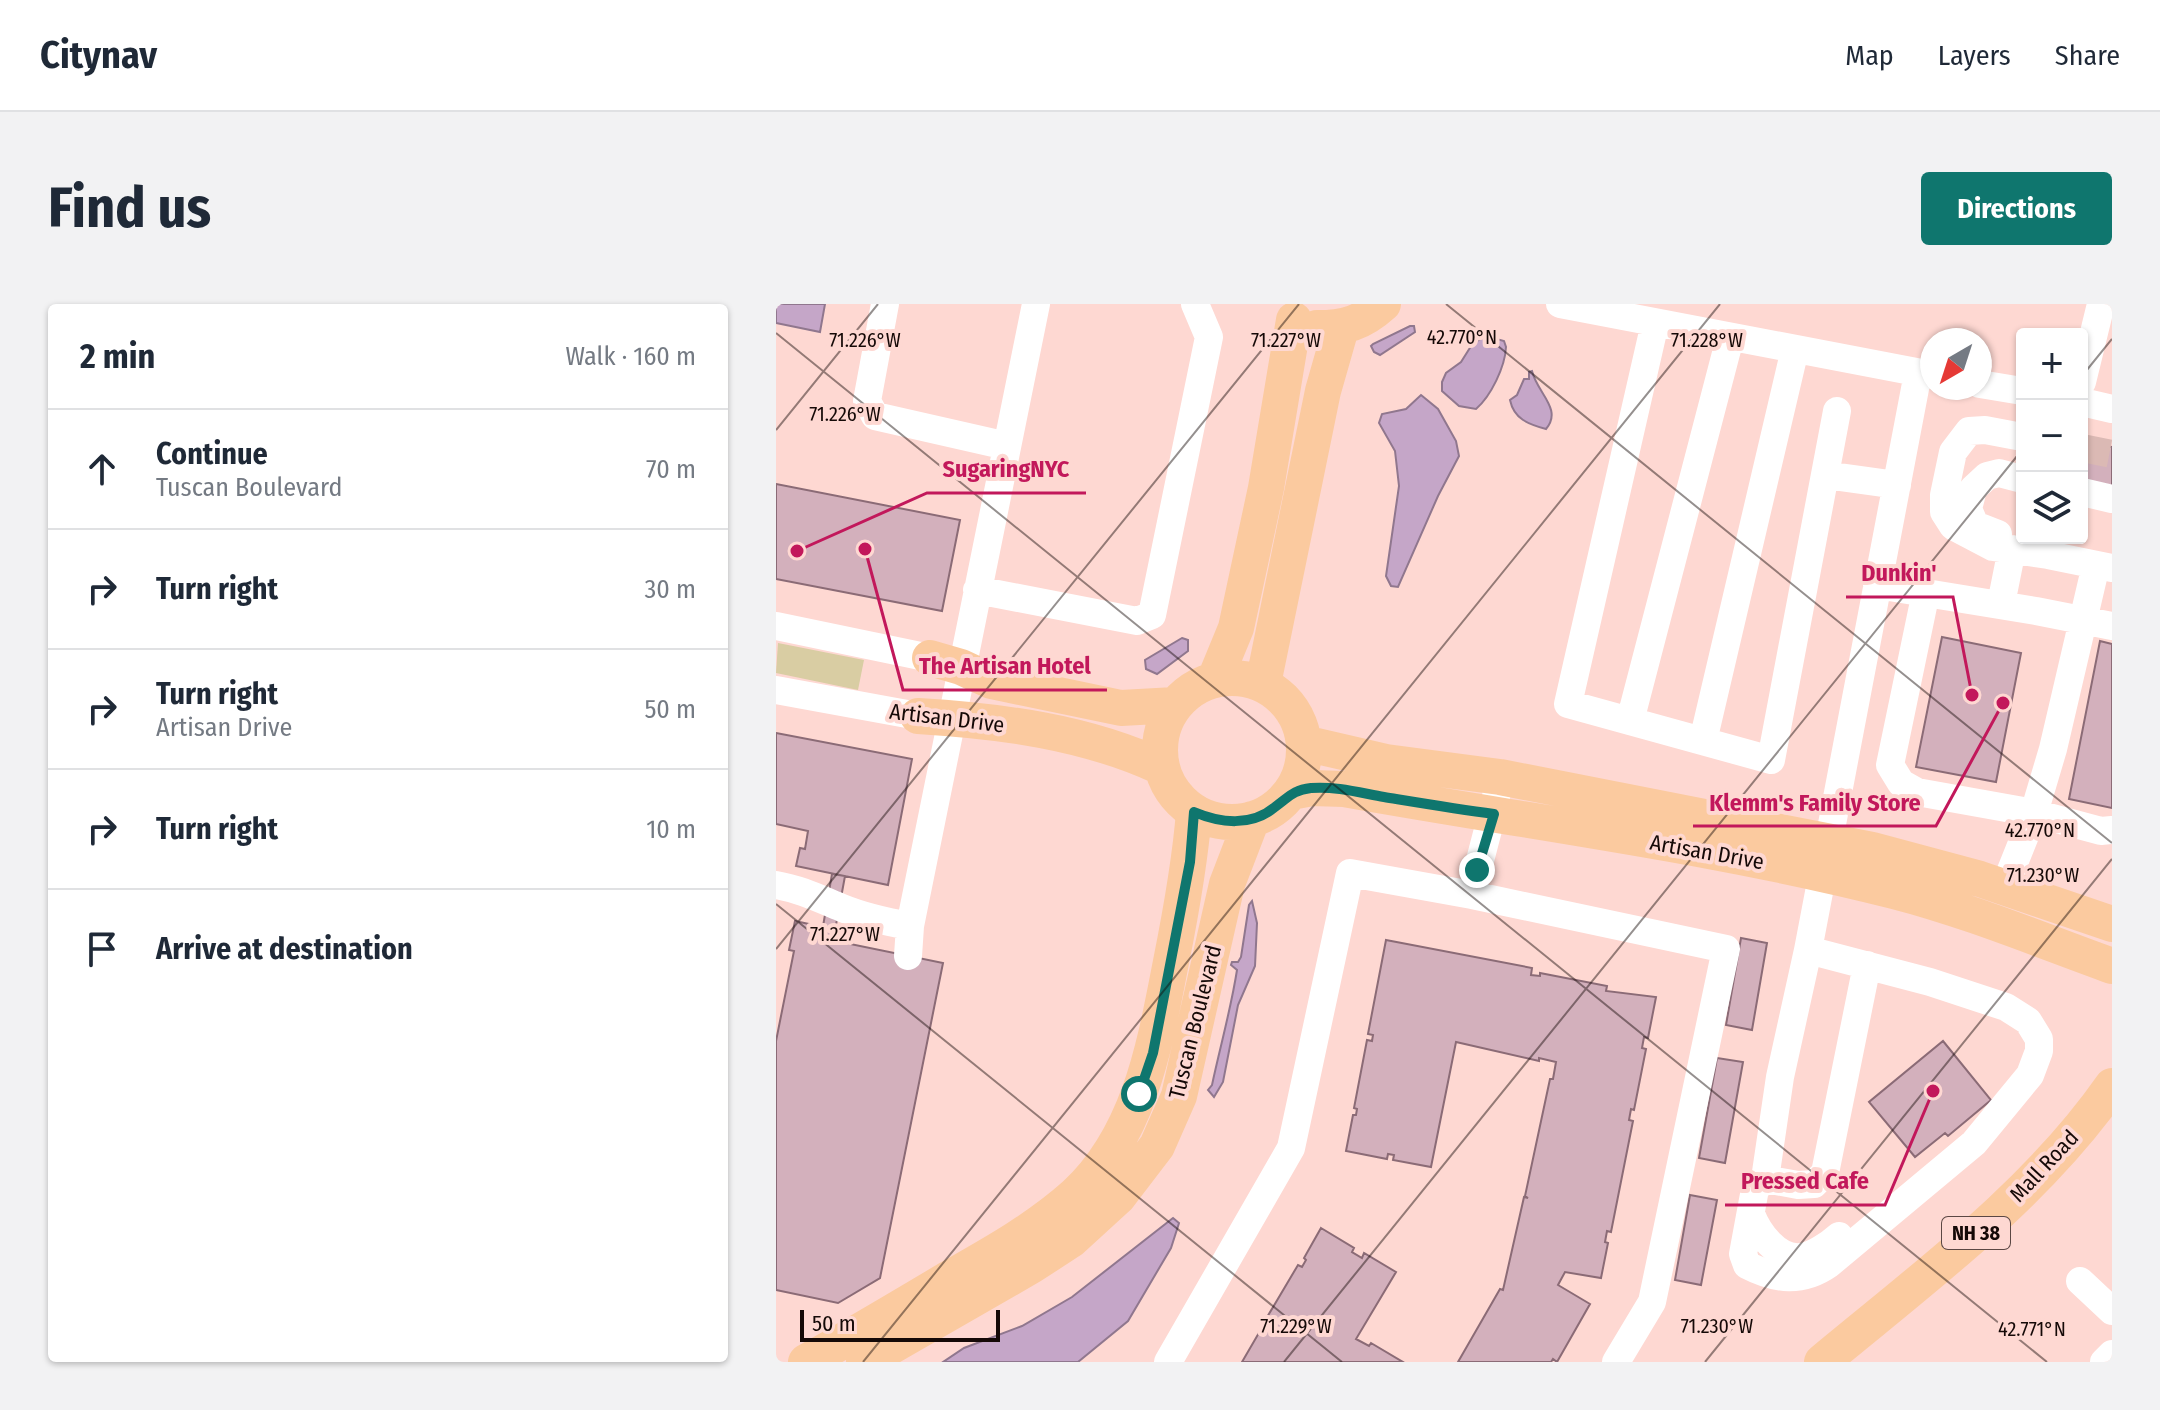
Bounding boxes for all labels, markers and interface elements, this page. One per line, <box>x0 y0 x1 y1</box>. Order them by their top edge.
text: Citynav <box>40 32 157 78</box>
text: Map <box>1845 39 1894 72</box>
text: Layers <box>1938 39 2011 72</box>
text: Share <box>2055 39 2120 72</box>
button: Directions <box>1921 172 2112 245</box>
text: Find us <box>48 175 211 242</box>
text: 42.770°N <box>1427 325 1497 349</box>
text: 71.226°W <box>829 328 901 352</box>
text: 71.227°W <box>1251 328 1321 352</box>
text: 71.228°W <box>1671 328 1743 352</box>
north arrow <box>1920 328 1992 400</box>
map controls <box>2016 328 2088 544</box>
button: + <box>2016 328 2088 400</box>
text: 2 min <box>80 336 155 377</box>
text: Walk · 160 m <box>565 341 696 372</box>
button: − <box>2016 400 2088 472</box>
text: 71.226°W <box>809 402 881 426</box>
text: Continue <box>156 436 268 472</box>
callout: SugaringNYC <box>927 445 1086 493</box>
icon: ahead <box>80 447 124 491</box>
text: 70 m <box>646 454 696 485</box>
text: SugaringNYC <box>943 455 1070 483</box>
text: Tuscan Boulevard <box>156 472 342 503</box>
button: layers <box>2016 472 2088 544</box>
callout: Dunkin' <box>1846 549 1953 597</box>
text: Dunkin' <box>1861 559 1937 587</box>
icon: right <box>80 567 124 611</box>
text: Turn right <box>156 571 278 607</box>
text: 30 m <box>645 574 696 605</box>
callout: The Artisan Hotel <box>903 642 1107 690</box>
text: The Artisan Hotel <box>919 652 1091 680</box>
text: Turn right <box>156 676 278 712</box>
icon: right <box>80 687 124 731</box>
text: 50 m <box>644 694 696 725</box>
street label: Artisan Drive <box>888 698 1006 738</box>
text: Artisan Drive <box>156 712 292 743</box>
callout: Klemm's Family Store <box>1693 778 1936 826</box>
text: Klemm's Family Store <box>1709 789 1921 817</box>
icon: right <box>80 807 124 851</box>
text: Turn right <box>156 811 278 847</box>
text: 10 m <box>646 814 696 845</box>
text: 42.770°N <box>2005 818 2075 842</box>
street label: Artisan Drive <box>1648 829 1766 875</box>
route end <box>1459 852 1495 888</box>
text: 71.230°W <box>2007 863 2079 887</box>
text: 71.227°W <box>810 922 880 946</box>
icon: arrive <box>80 927 124 971</box>
text: Arrive at destination <box>156 931 413 967</box>
street label: Tuscan Boulevard <box>1163 942 1227 1102</box>
route start <box>1121 1076 1157 1112</box>
street label: Mall Road <box>2004 1124 2084 1208</box>
callout: Pressed Cafe <box>1725 1157 1885 1205</box>
text: Pressed Cafe <box>1741 1167 1869 1195</box>
road number: NH 38 <box>1942 1217 2010 1249</box>
scale bar <box>800 1306 1000 1342</box>
text: 50 m <box>812 1310 856 1337</box>
text: 71.229°W <box>1260 1314 1332 1338</box>
text: 71.230°W <box>1681 1314 1753 1338</box>
text: 42.771°N <box>1998 1317 2066 1341</box>

